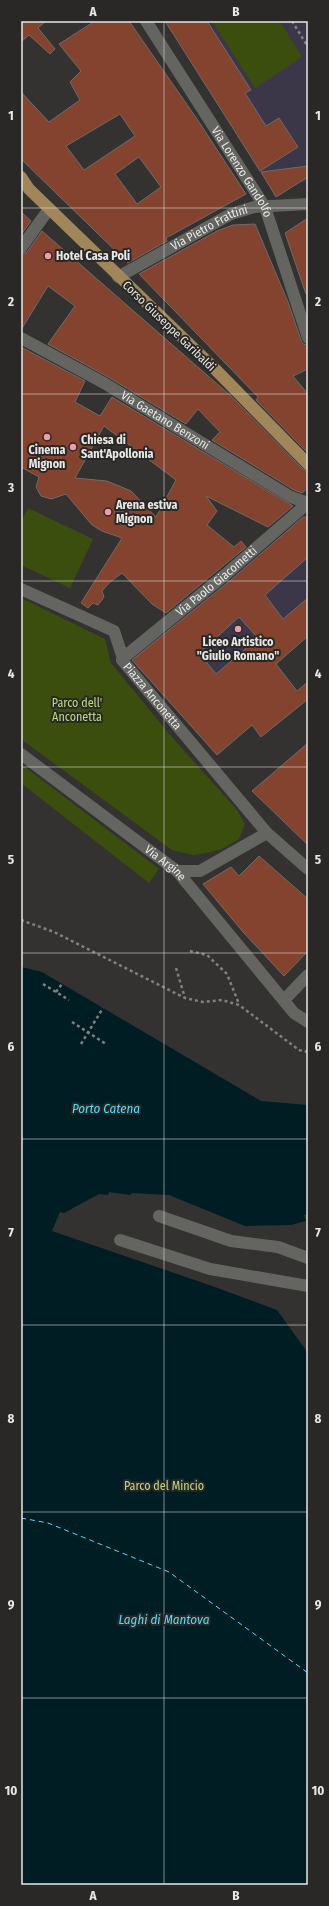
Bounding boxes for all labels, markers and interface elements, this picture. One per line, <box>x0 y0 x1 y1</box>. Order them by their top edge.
text: A <box>88 4 97 19</box>
text: B <box>232 4 240 19</box>
text: 1 <box>8 108 14 123</box>
text: 1 <box>315 108 321 123</box>
street label: Via Lorenzo Gandolfo <box>209 124 275 219</box>
street label: Via Pietro Frattini <box>168 202 249 253</box>
place label: Hotel Casa Poli <box>56 249 130 263</box>
marker: Hotel Casa Poli <box>43 251 53 261</box>
street label: Corso Giuseppe Garibaldi <box>120 278 218 374</box>
text: 2 <box>7 294 14 309</box>
text: 2 <box>314 294 321 309</box>
street label: Via Gaetano Benzoni <box>118 388 212 453</box>
marker: Cinema Mignon <box>42 432 52 442</box>
place label: Chiesa di Sant'Apollonia <box>81 433 154 461</box>
marker: Chiesa di Sant'Apollonia <box>68 442 78 452</box>
place label: Cinema Mignon <box>29 443 65 471</box>
text: 3 <box>7 480 14 495</box>
text: 3 <box>314 480 321 495</box>
place label: Arena estiva Mignon <box>115 498 177 526</box>
marker: Arena estiva Mignon <box>103 507 113 517</box>
street label: Via Paolo Giacometti <box>173 543 260 619</box>
marker: Liceo Artistico "Giulio Romano" <box>233 624 243 634</box>
place label: Liceo Artistico "Giulio Romano" <box>197 635 279 663</box>
street label: Piazza Anconetta <box>120 660 184 733</box>
text: 4 <box>8 666 15 681</box>
text: 4 <box>315 666 322 681</box>
park label: Parco dell' Anconetta <box>52 696 102 724</box>
street label: Via Argine <box>142 842 189 884</box>
text: 5 <box>8 852 14 867</box>
text: 5 <box>315 852 321 867</box>
text: 6 <box>8 1039 15 1054</box>
text: 6 <box>315 1039 322 1054</box>
water label: Porto Catena <box>72 1101 140 1116</box>
text: 7 <box>8 1225 14 1240</box>
text: 7 <box>315 1225 321 1240</box>
text: 8 <box>8 1411 15 1426</box>
text: 8 <box>315 1411 322 1426</box>
park label: Parco del Mincio <box>124 1479 204 1493</box>
text: 9 <box>8 1597 15 1612</box>
text: 9 <box>315 1597 322 1612</box>
water label: Laghi di Mantova <box>118 1612 210 1627</box>
text: 10 <box>5 1783 17 1798</box>
text: 10 <box>312 1783 324 1798</box>
text: A <box>88 1888 97 1903</box>
text: B <box>232 1888 240 1903</box>

